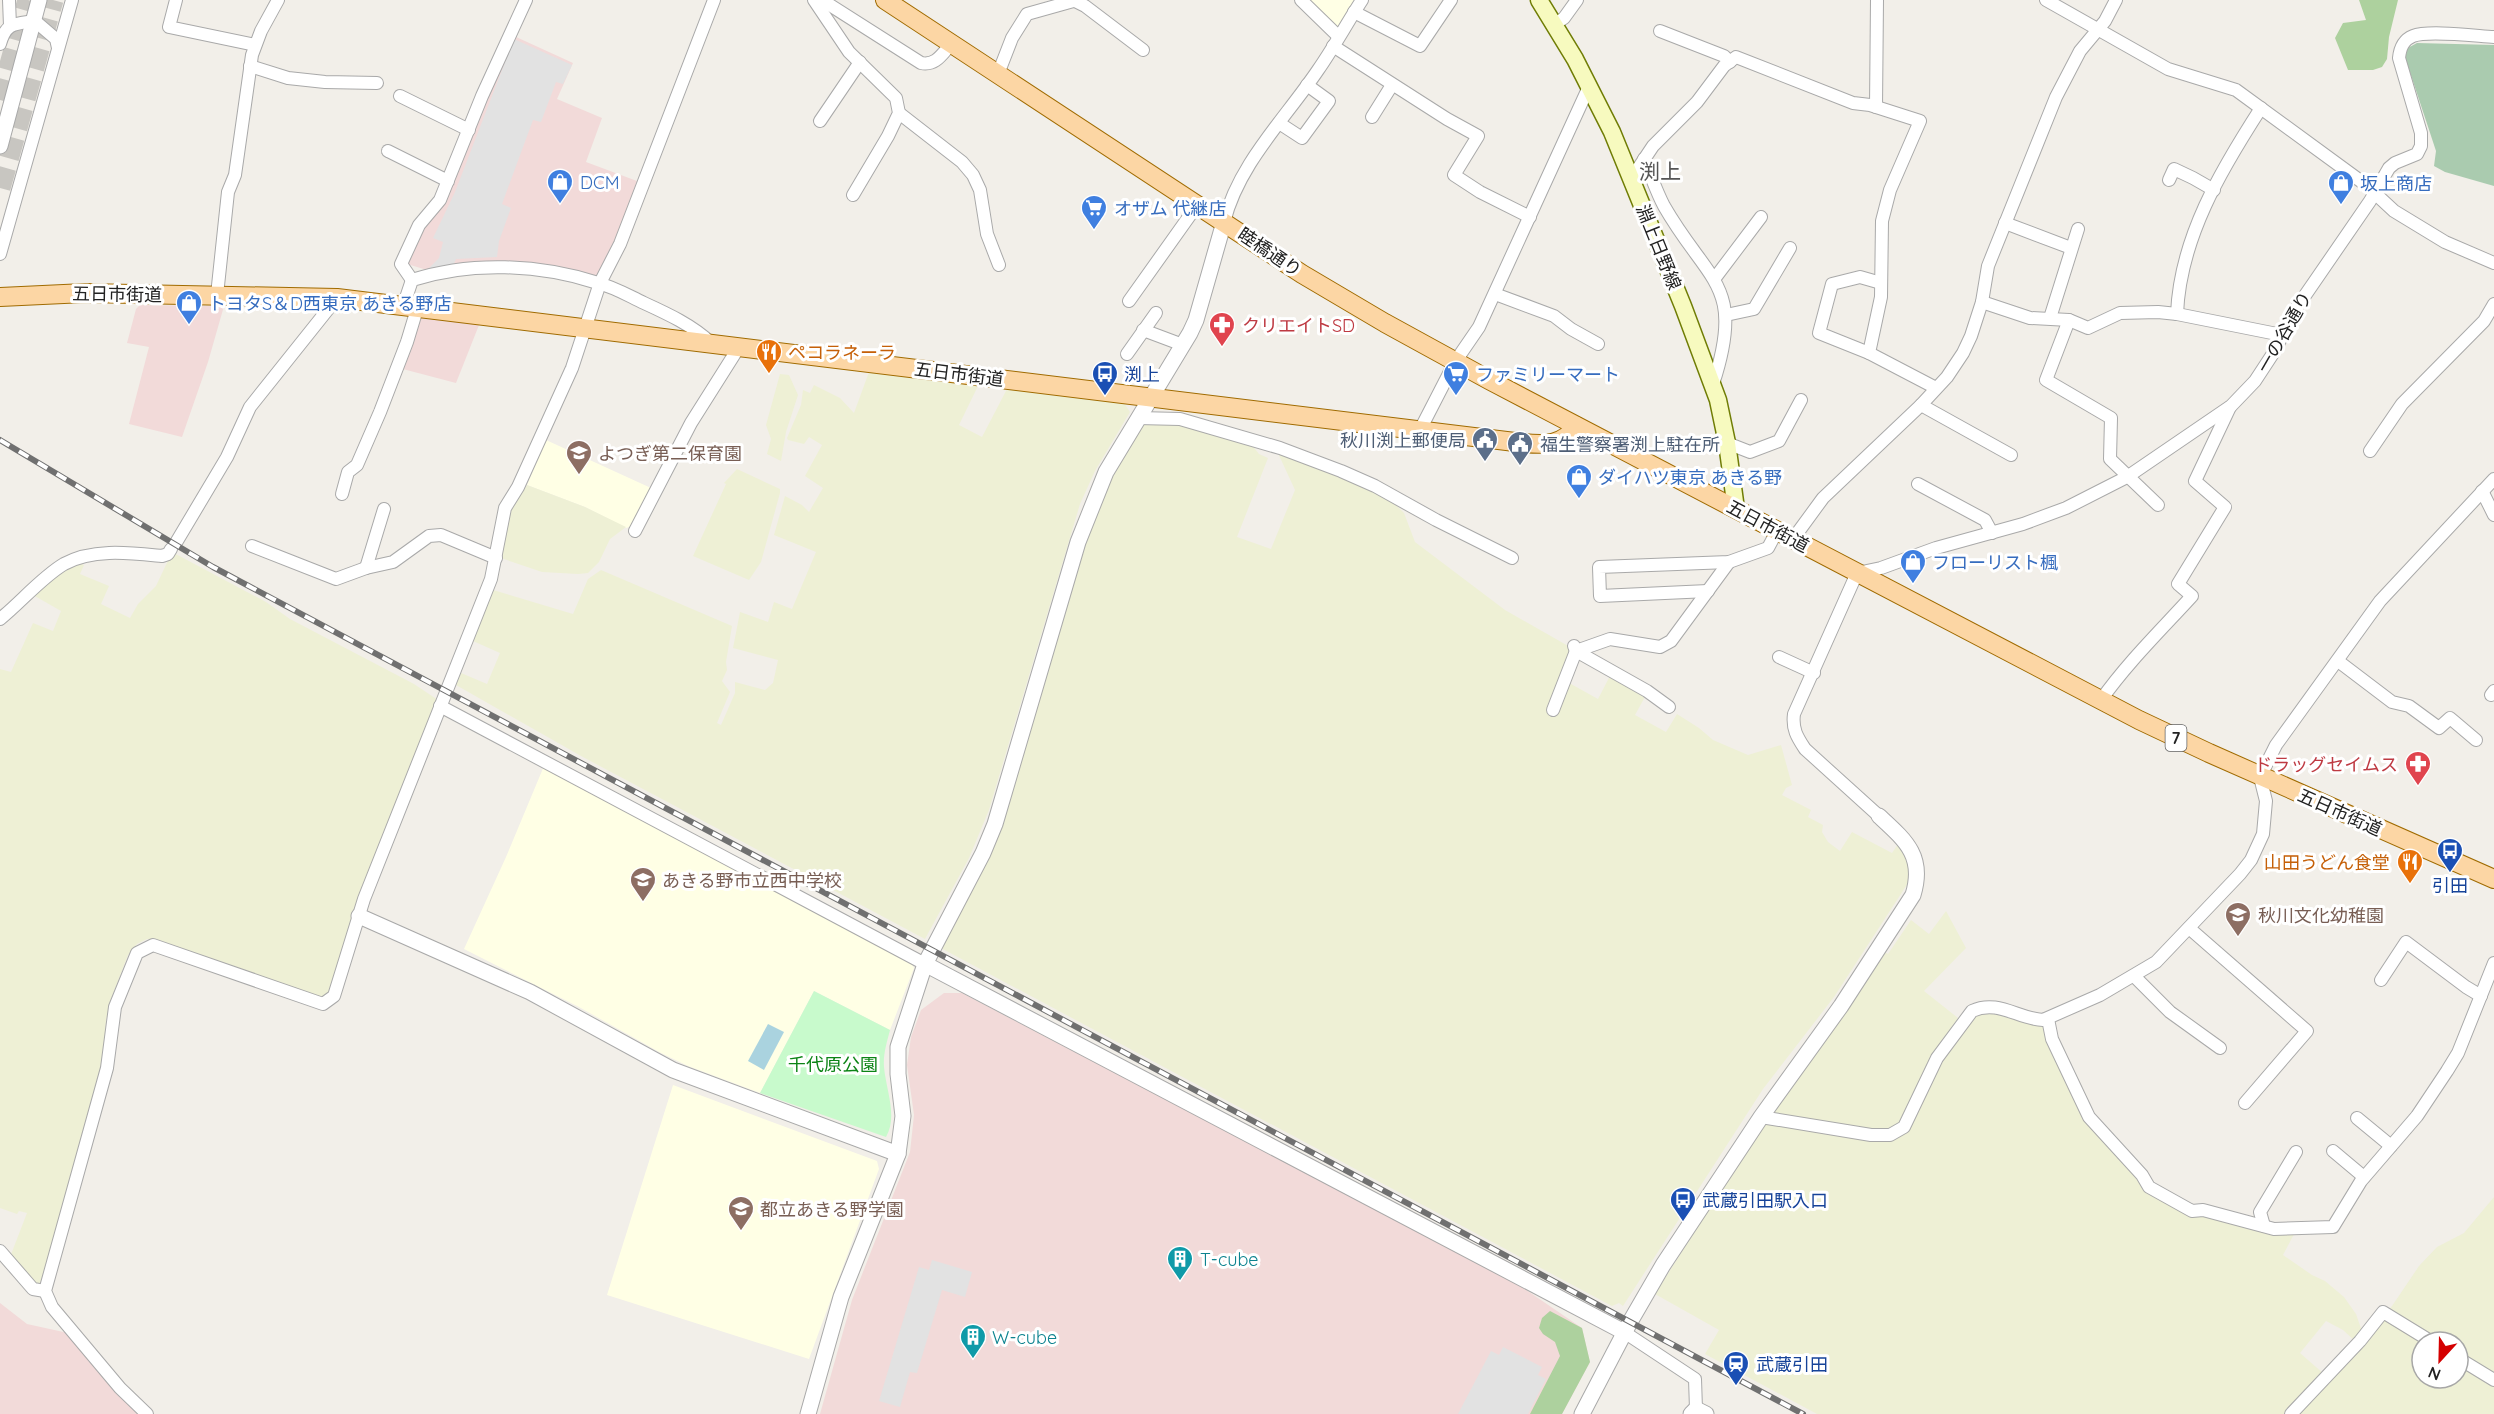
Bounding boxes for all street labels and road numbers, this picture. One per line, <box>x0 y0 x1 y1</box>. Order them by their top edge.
street label: 淵上日野線 <box>1631 201 1687 293</box>
street label: 睦橋通り <box>1234 222 1306 282</box>
street label: 五日市街道 <box>72 282 162 306</box>
street label: 一の谷通り <box>2252 287 2316 377</box>
street label: 五日市街道 <box>913 357 1005 391</box>
street label: 五日市街道 <box>1723 495 1813 557</box>
road number: 7 <box>2166 725 2186 751</box>
street label: 五日市街道 <box>2294 783 2386 841</box>

